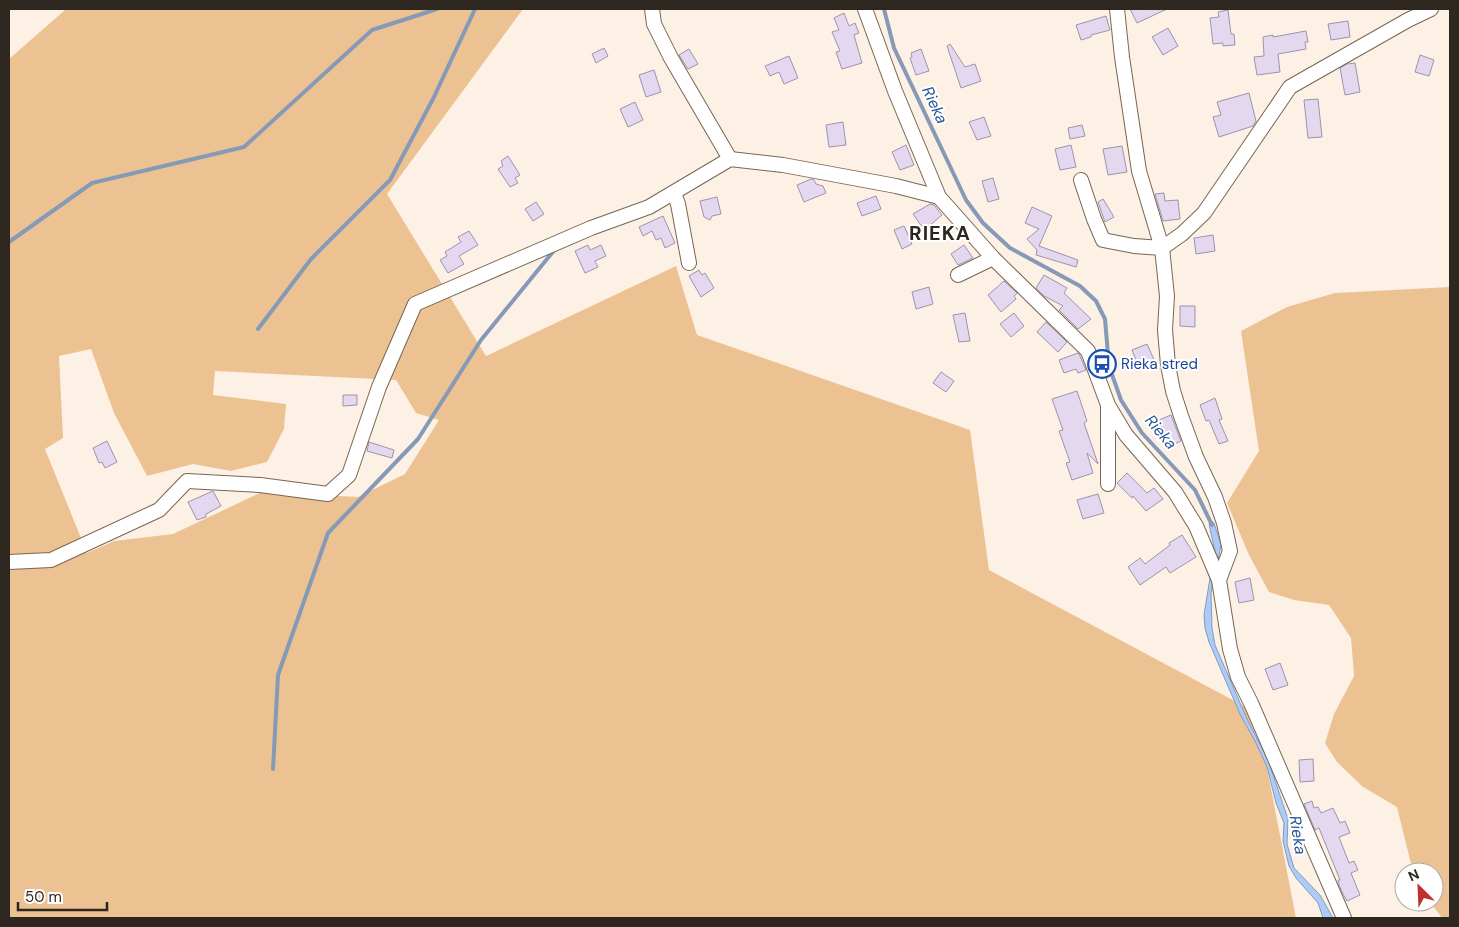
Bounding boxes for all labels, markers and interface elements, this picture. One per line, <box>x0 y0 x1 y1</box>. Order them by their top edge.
water label: Rieka <box>917 83 953 127</box>
district label: RIEKA <box>909 220 971 246</box>
bus stop icon: Rieka stred <box>1087 349 1117 379</box>
place label: Rieka stred <box>1121 354 1198 374</box>
water label: Rieka <box>1140 410 1182 454</box>
water label: Rieka <box>1285 814 1311 856</box>
north arrow <box>1394 862 1444 912</box>
text: N <box>1405 865 1422 885</box>
scale bar <box>18 880 106 912</box>
text: 50 m <box>25 887 62 907</box>

